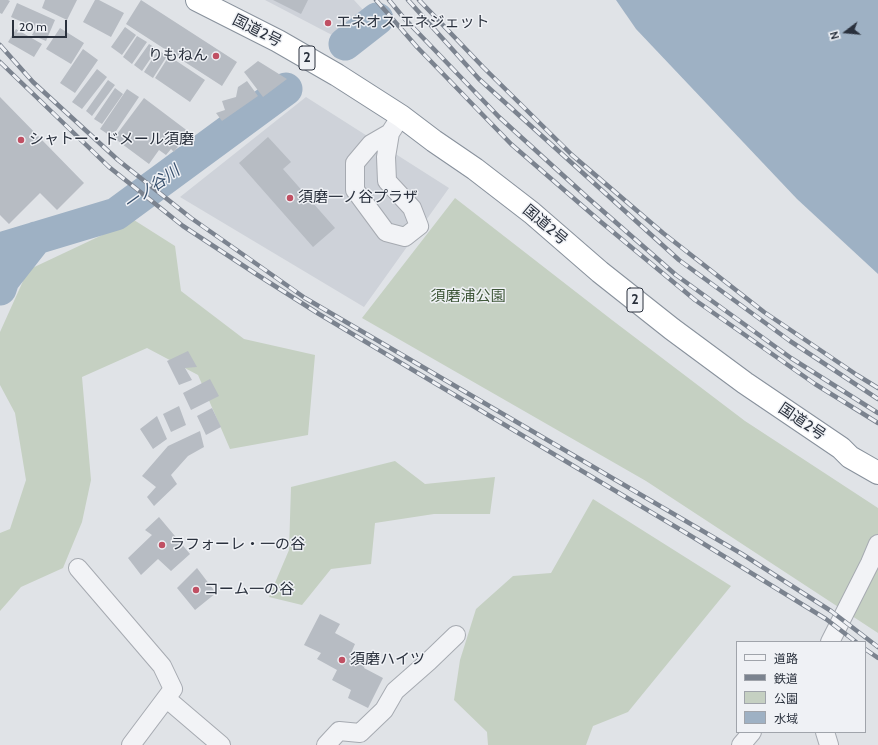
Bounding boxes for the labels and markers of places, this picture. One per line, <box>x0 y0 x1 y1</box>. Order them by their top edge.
place label: エネオス エネジェット <box>336 14 489 32</box>
marker: エネオス エネジェット <box>323 18 333 28</box>
place label: りもねん <box>148 47 208 65</box>
marker: りもねん <box>211 51 221 61</box>
place label: シャトー・ドメール須磨 <box>29 131 194 149</box>
marker: シャトー・ドメール須磨 <box>16 135 26 145</box>
place label: 須磨一ノ谷プラザ <box>298 189 418 207</box>
marker: 須磨一ノ谷プラザ <box>285 193 295 203</box>
place label: ラフォーレ・一の谷 <box>170 536 305 554</box>
marker: ラフォーレ・一の谷 <box>157 540 167 550</box>
place label: コーム一の谷 <box>204 581 294 599</box>
marker: コーム一の谷 <box>191 585 201 595</box>
place label: 須磨ハイツ <box>350 651 425 669</box>
marker: 須磨ハイツ <box>337 655 347 665</box>

